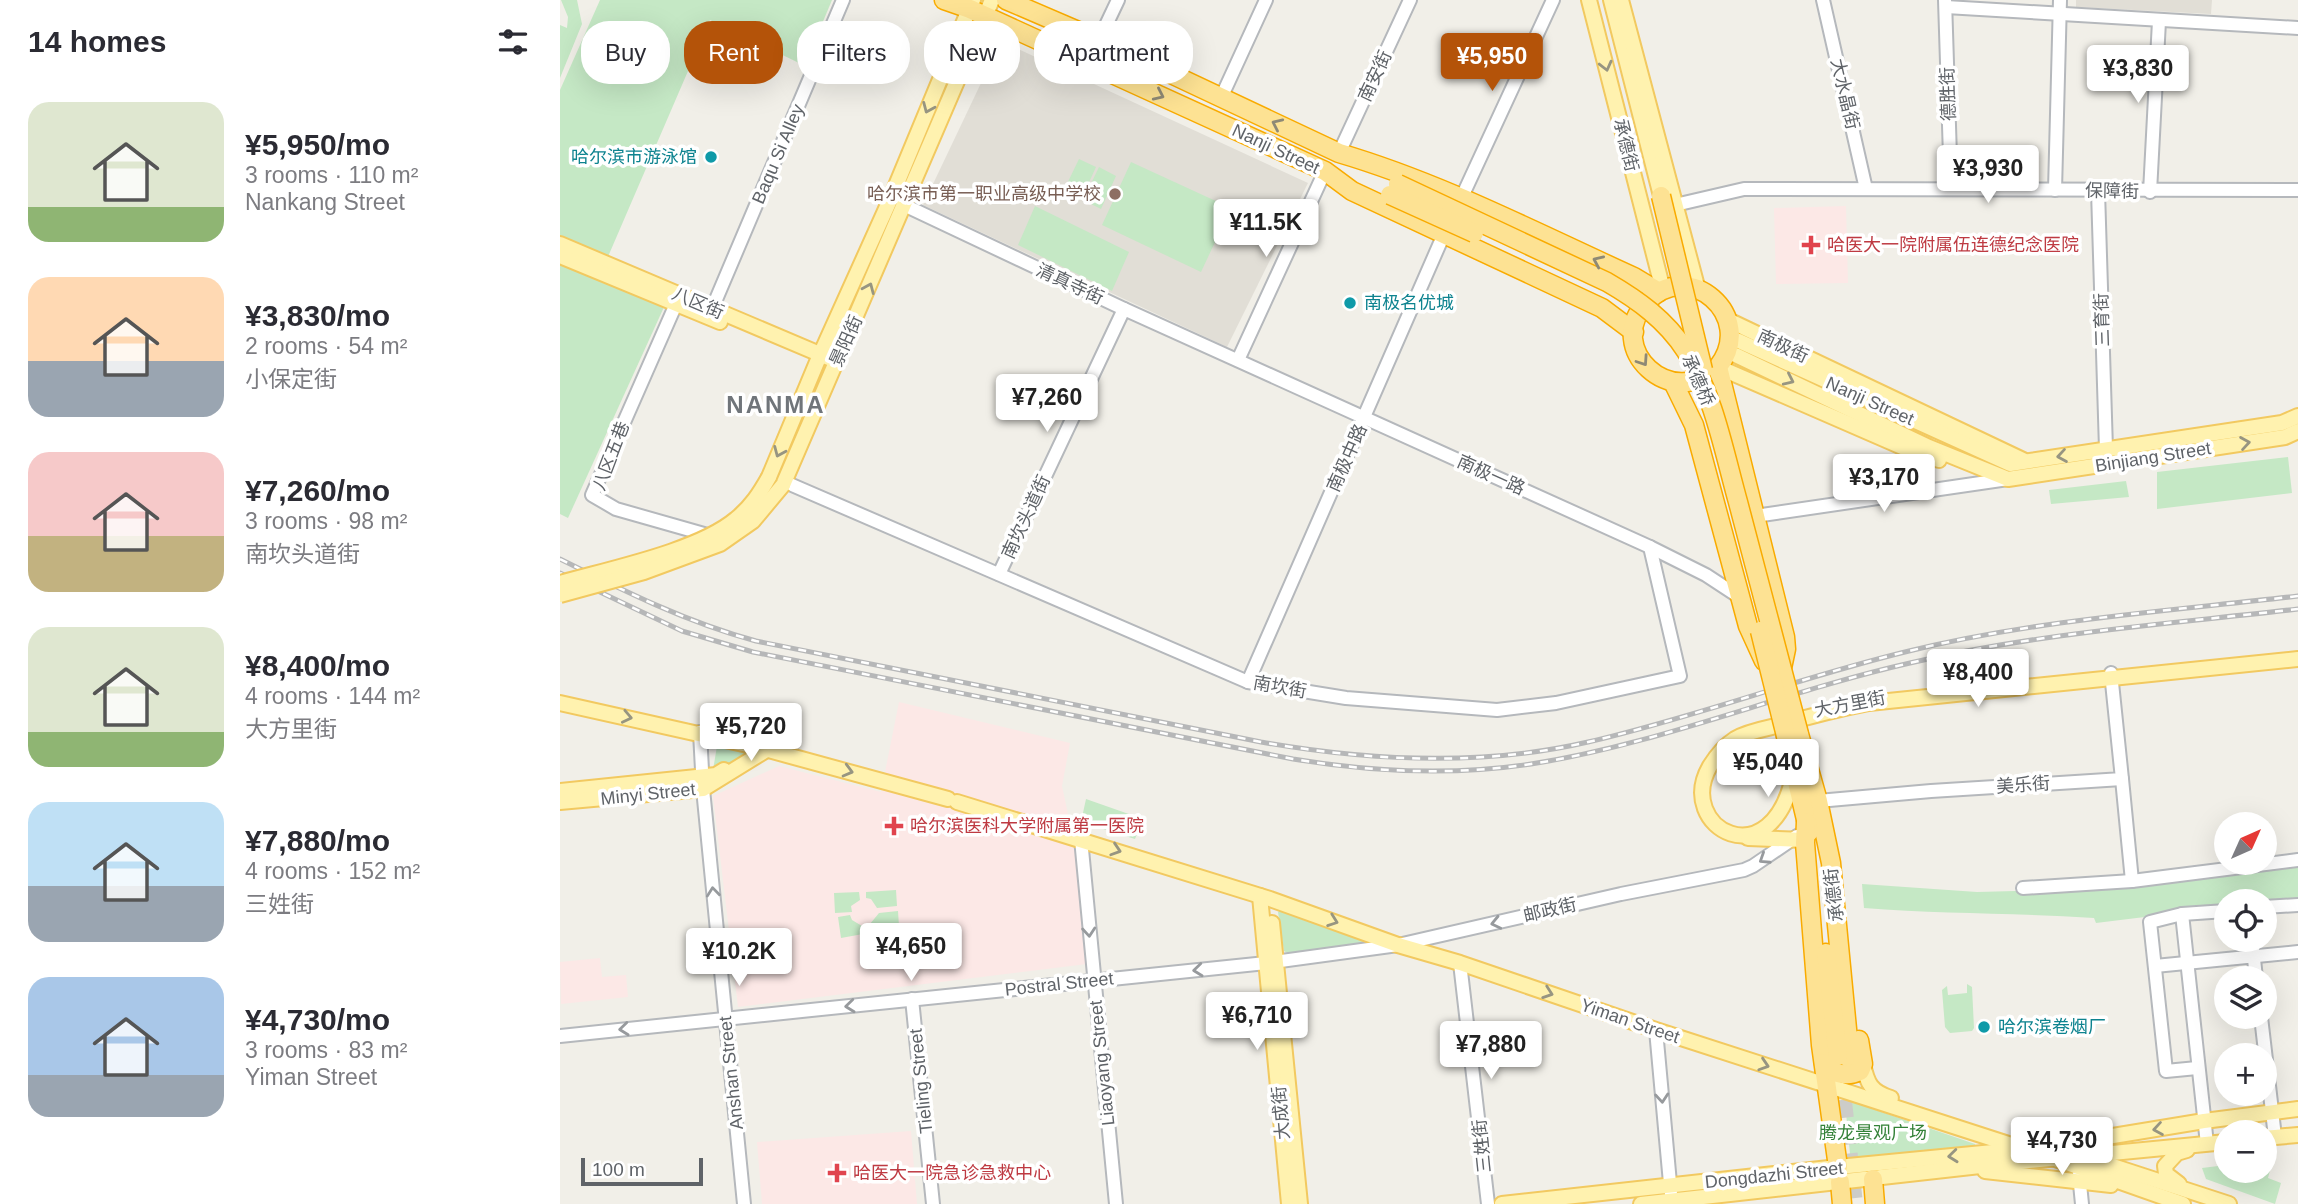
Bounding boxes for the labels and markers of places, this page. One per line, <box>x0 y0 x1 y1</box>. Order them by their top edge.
pin: ¥5,950 <box>1435 34 1549 93</box>
pin: ¥3,830 <box>2081 46 2195 105</box>
pin: ¥3,930 <box>1931 146 2045 205</box>
place label: 哈尔滨市游泳馆 <box>571 147 697 167</box>
marker: 哈尔滨市游泳馆 <box>703 149 719 165</box>
place label: 哈尔滨市第一职业高级中学校 <box>867 184 1101 204</box>
marker: 哈尔滨市第一职业高级中学校 <box>1107 186 1123 202</box>
pin: ¥11.5K <box>1209 200 1323 259</box>
marker: 哈医大一院附属伍连德纪念医院 <box>1801 235 1821 255</box>
place label: 哈医大一院附属伍连德纪念医院 <box>1827 235 2079 255</box>
place label: 南极名优城 <box>1364 293 1454 313</box>
marker: 南极名优城 <box>1342 295 1358 311</box>
pin: ¥7,260 <box>990 374 1104 434</box>
pin: ¥3,170 <box>1827 454 1941 514</box>
pin: ¥8,400 <box>1921 650 2035 709</box>
pin: ¥5,720 <box>694 704 808 763</box>
pin: ¥5,040 <box>1711 740 1825 799</box>
marker: 哈尔滨医科大学附属第一医院 <box>884 816 904 836</box>
place label: 哈尔滨医科大学附属第一医院 <box>910 816 1144 836</box>
pin: ¥4,650 <box>854 923 968 983</box>
pin: ¥10.2K <box>682 928 796 988</box>
pin: ¥6,710 <box>1200 992 1314 1052</box>
place label: 哈尔滨卷烟厂 <box>1998 1017 2106 1037</box>
marker: 哈尔滨卷烟厂 <box>1976 1019 1992 1035</box>
pin: ¥7,880 <box>1434 1021 1548 1081</box>
pin: ¥4,730 <box>2005 1118 2119 1177</box>
marker: 哈医大一院急诊急救中心 <box>827 1163 847 1183</box>
place label: 哈医大一院急诊急救中心 <box>853 1163 1051 1183</box>

